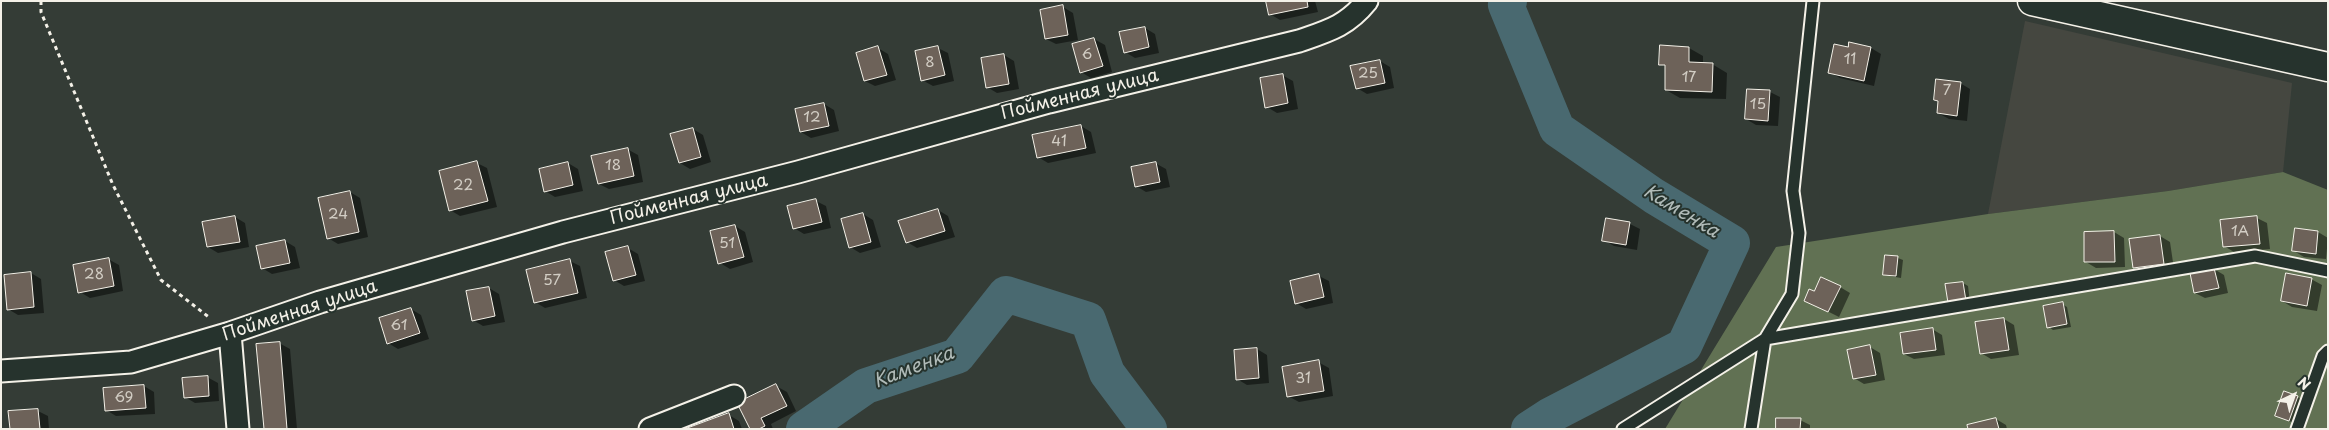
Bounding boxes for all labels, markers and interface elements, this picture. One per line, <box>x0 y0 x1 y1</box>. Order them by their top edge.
house number: 6 <box>1082 46 1092 64</box>
house number: 11 <box>1844 51 1856 69</box>
house number: 8 <box>925 54 935 72</box>
street label: Пойменная улица <box>999 65 1161 125</box>
house number: 25 <box>1358 65 1378 83</box>
house number: 17 <box>1682 69 1696 87</box>
house number: 7 <box>1943 82 1951 100</box>
house number: 15 <box>1750 96 1766 114</box>
house number: 12 <box>803 109 821 127</box>
house number: 41 <box>1051 133 1067 151</box>
house number: 18 <box>605 157 621 175</box>
street label: Пойменная улица <box>608 170 770 230</box>
house number: 22 <box>453 177 473 195</box>
water label: Каменка <box>1639 181 1723 243</box>
house number: 24 <box>328 206 348 224</box>
house number: 1А <box>2231 223 2249 241</box>
house number: 51 <box>719 235 735 253</box>
house number: 28 <box>84 266 104 284</box>
house number: 57 <box>543 272 561 290</box>
street label: Пойменная улица <box>220 276 380 346</box>
house number: 61 <box>391 317 407 335</box>
water label: Каменка <box>871 342 957 394</box>
house number: 31 <box>1295 370 1311 388</box>
north arrow <box>2269 370 2319 420</box>
text: N <box>2293 372 2316 395</box>
house number: 69 <box>115 389 133 407</box>

